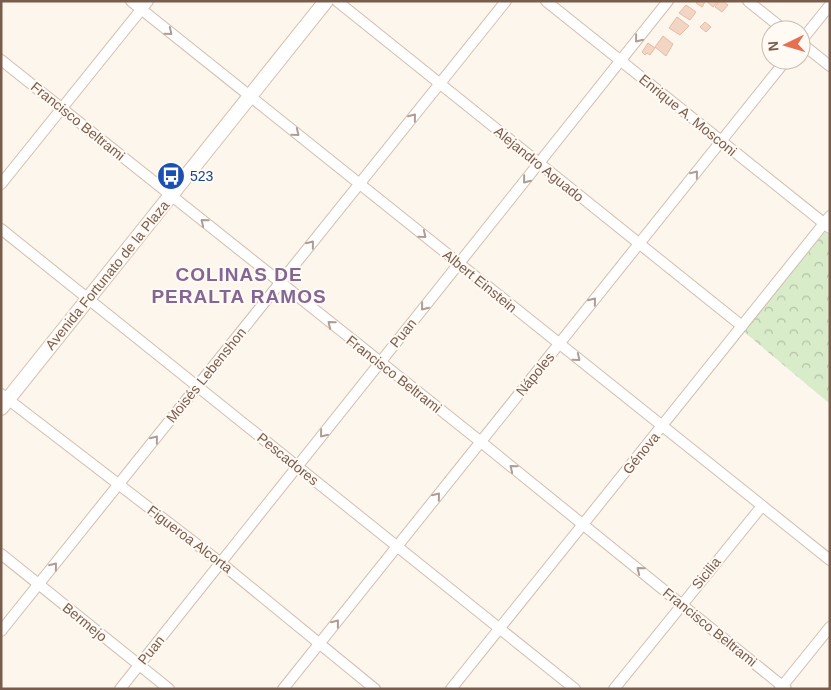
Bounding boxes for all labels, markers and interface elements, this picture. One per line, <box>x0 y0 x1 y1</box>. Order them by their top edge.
north arrow <box>761 20 811 70</box>
one-way arrow <box>163 26 172 34</box>
one-way arrow <box>634 34 643 43</box>
text: N <box>765 40 781 52</box>
street label: Enrique A. Mosconi <box>636 71 740 159</box>
street label: Francisco Beltrami <box>28 78 128 164</box>
one-way arrow <box>407 114 415 123</box>
street label: Alejandro Aguado <box>491 123 587 205</box>
one-way arrow <box>290 128 299 136</box>
bus stop icon: 523 <box>156 161 186 191</box>
place label: 523 <box>190 168 214 184</box>
one-way arrow <box>689 171 697 180</box>
one-way arrow <box>523 174 531 183</box>
street label: Avenida Fortunato de la Plaza <box>42 197 172 353</box>
one-way arrow <box>201 220 210 228</box>
one-way arrow <box>417 229 426 237</box>
one-way arrow <box>306 241 314 250</box>
street label: Albert Einstein <box>440 246 520 316</box>
district label: COLINAS DE PERALTA RAMOS <box>151 264 327 307</box>
one-way arrow <box>588 298 596 307</box>
one-way arrow <box>422 301 430 310</box>
street label: Puan <box>386 315 420 351</box>
one-way arrow <box>328 321 337 329</box>
street label: Moisés Lebenshon <box>163 324 249 426</box>
street label: Francisco Beltrami <box>343 332 445 416</box>
street label: Nápoles <box>513 349 557 399</box>
one-way arrow <box>571 352 580 360</box>
one-way arrow <box>320 428 328 437</box>
street label: Génova <box>619 429 663 477</box>
street label: Pescadores <box>254 430 322 488</box>
one-way arrow <box>150 436 158 445</box>
one-way arrow <box>510 466 519 474</box>
one-way arrow <box>432 493 441 502</box>
street label: Figueroa Alcorta <box>144 502 236 576</box>
street label: Sicilia <box>688 554 724 592</box>
one-way arrow <box>48 563 56 572</box>
one-way arrow <box>636 567 645 576</box>
street label: Francisco Beltrami <box>660 584 760 670</box>
street label: Bermejo <box>60 599 110 645</box>
one-way arrow <box>330 620 338 629</box>
street label: Puan <box>134 632 168 668</box>

